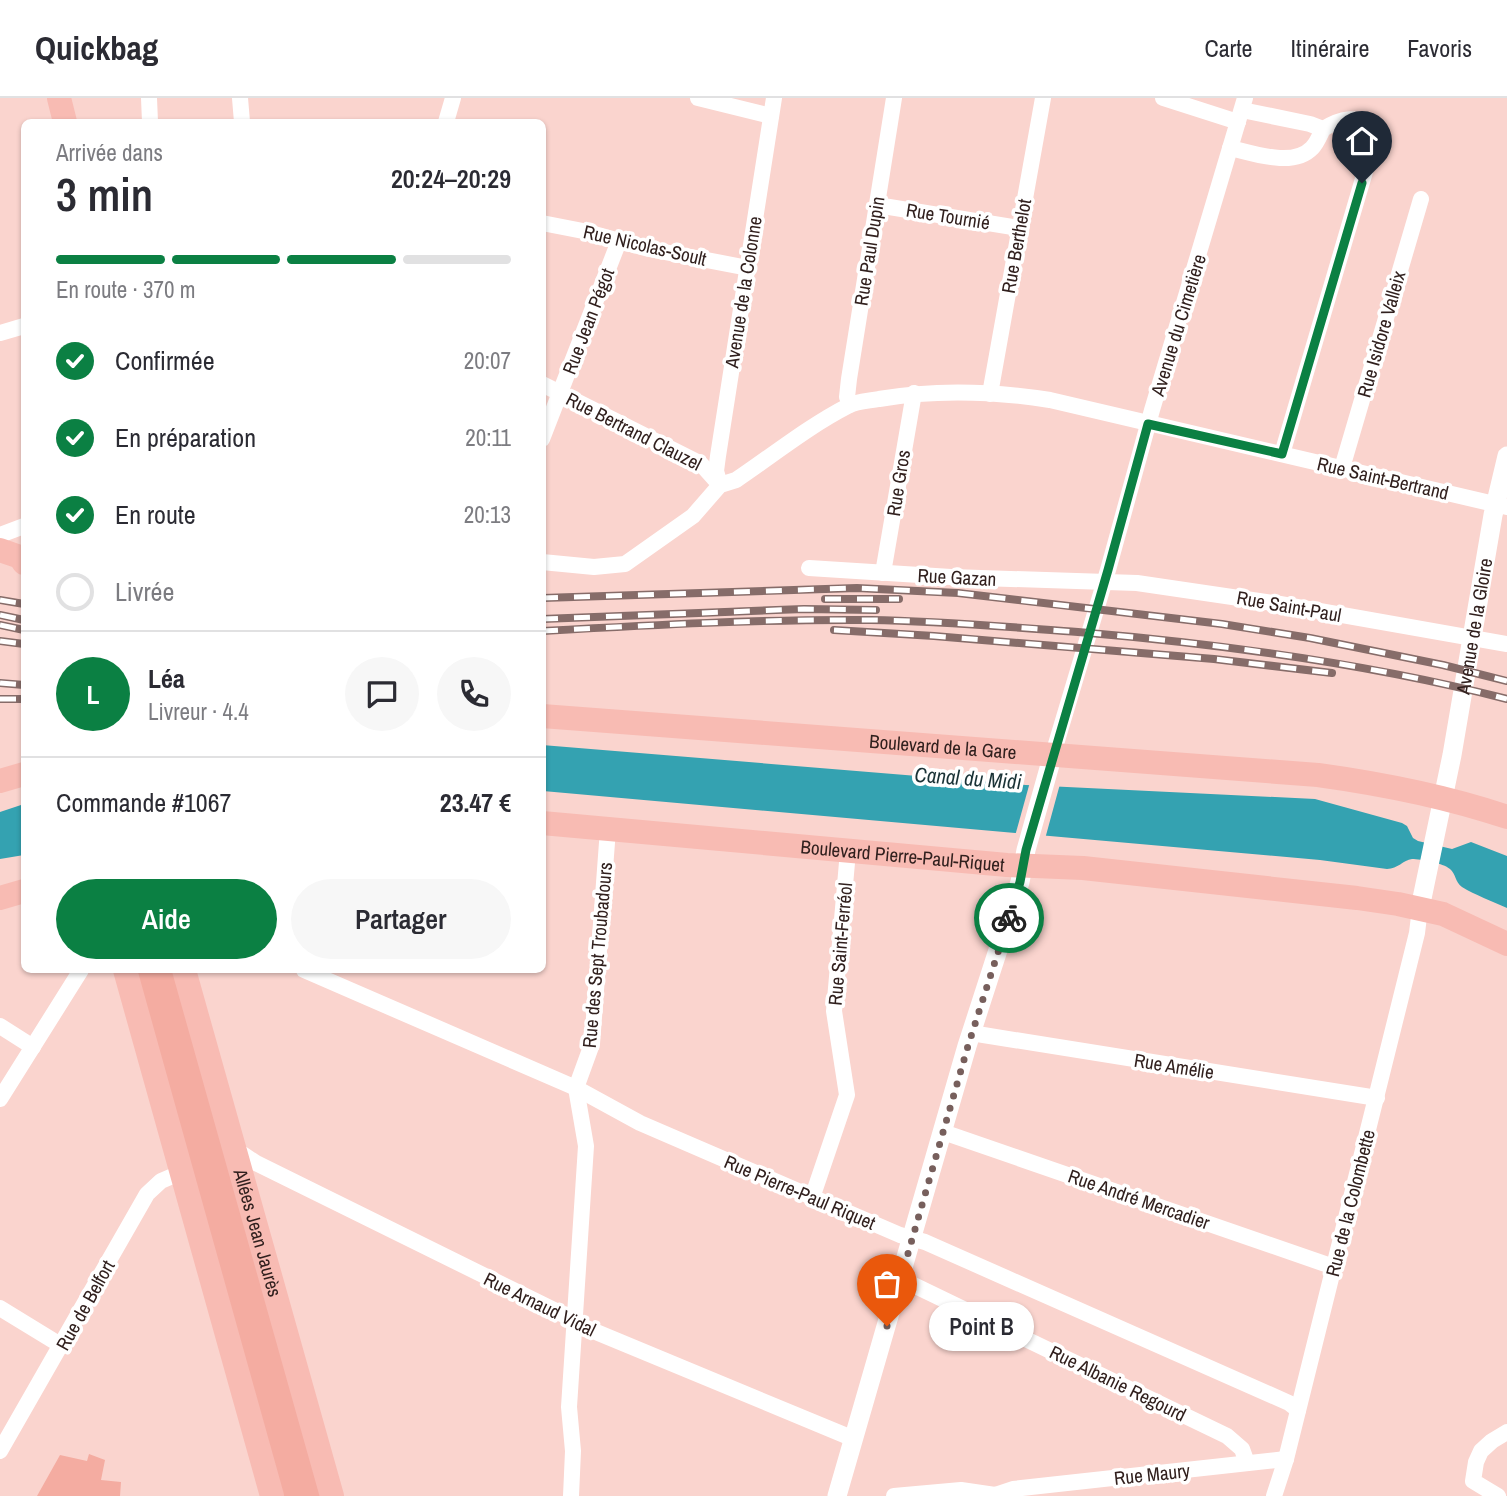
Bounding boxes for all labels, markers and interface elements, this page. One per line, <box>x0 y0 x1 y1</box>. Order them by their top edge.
text: Quickbag <box>35 26 158 70</box>
text: Carte <box>1204 32 1253 64</box>
text: Itinéraire <box>1291 32 1369 64</box>
text: Favoris <box>1407 32 1472 64</box>
pin <box>1332 111 1392 183</box>
icon: home <box>1343 122 1381 160</box>
text: Arrivée dans <box>56 137 163 168</box>
text: 20:24–20:29 <box>391 161 511 196</box>
text: 3 min <box>56 163 153 225</box>
street label: Rue Paul Dupin <box>848 195 890 307</box>
street label: Rue Berthelot <box>995 196 1037 295</box>
street label: Rue Tournié <box>904 197 992 235</box>
street label: Avenue de la Colonne <box>718 214 768 371</box>
street label: Rue Nicolas-Soult <box>581 218 710 272</box>
street label: Avenue du Cimetière <box>1144 251 1212 400</box>
street label: Rue Jean Pégot <box>556 264 620 378</box>
street label: Rue Isidore Valleix <box>1351 267 1412 400</box>
text: En route · 370 m <box>56 274 195 305</box>
icon: check <box>56 342 94 380</box>
text: Confirmée <box>115 343 215 378</box>
text: 20:07 <box>464 345 511 376</box>
street label: Rue Bertrand Clauzel <box>562 386 706 476</box>
icon: check <box>56 419 94 457</box>
text: En préparation <box>115 420 256 455</box>
text: 20:11 <box>465 422 511 453</box>
street label: Rue Gros <box>880 448 916 518</box>
street label: Rue Saint-Bertrand <box>1315 450 1451 506</box>
icon: check <box>56 496 94 534</box>
text: En route <box>115 497 196 532</box>
text: 20:13 <box>464 499 511 530</box>
street label: Avenue de la Gloire <box>1449 556 1498 697</box>
street label: Rue Gazan <box>917 562 997 592</box>
text: Livrée <box>115 574 174 609</box>
street label: Rue Saint-Paul <box>1235 584 1343 628</box>
button: chat <box>345 657 419 731</box>
button: phone <box>437 657 511 731</box>
text: Léa <box>148 661 185 696</box>
text: L <box>86 677 100 712</box>
text: Livreur · 4.4 <box>148 696 249 727</box>
street label: Boulevard de la Gare <box>868 728 1017 765</box>
water label: Canal du Midi <box>914 760 1023 796</box>
text: Commande #1067 <box>56 785 231 820</box>
text: 23.47 € <box>440 785 511 820</box>
street label: Boulevard Pierre-Paul-Riquet <box>799 833 1006 878</box>
street label: Rue des Sept Troubadours <box>576 861 618 1049</box>
button: Aide <box>56 879 277 959</box>
button: Partager <box>291 879 511 959</box>
street label: Rue Saint-Ferréol <box>822 882 858 1006</box>
courier <box>974 883 1044 953</box>
icon: bike <box>990 899 1028 937</box>
street label: Rue Amélie <box>1132 1047 1216 1085</box>
street label: Rue de la Colombette <box>1319 1127 1381 1279</box>
street label: Rue Pierre-Paul Riquet <box>720 1148 880 1236</box>
street label: Rue André Mercadier <box>1065 1163 1214 1236</box>
street label: Allées Jean Jaurès <box>227 1165 288 1300</box>
pin <box>857 1254 917 1326</box>
street label: Rue de Belfort <box>49 1255 121 1355</box>
icon: bag <box>868 1265 906 1303</box>
street label: Rue Arnaud Vidal <box>480 1266 600 1342</box>
callout: Point B <box>929 1302 1034 1350</box>
text: Point B <box>949 1311 1014 1342</box>
street label: Rue Albanie Regourd <box>1045 1339 1191 1427</box>
street label: Rue Maury <box>1113 1457 1191 1491</box>

